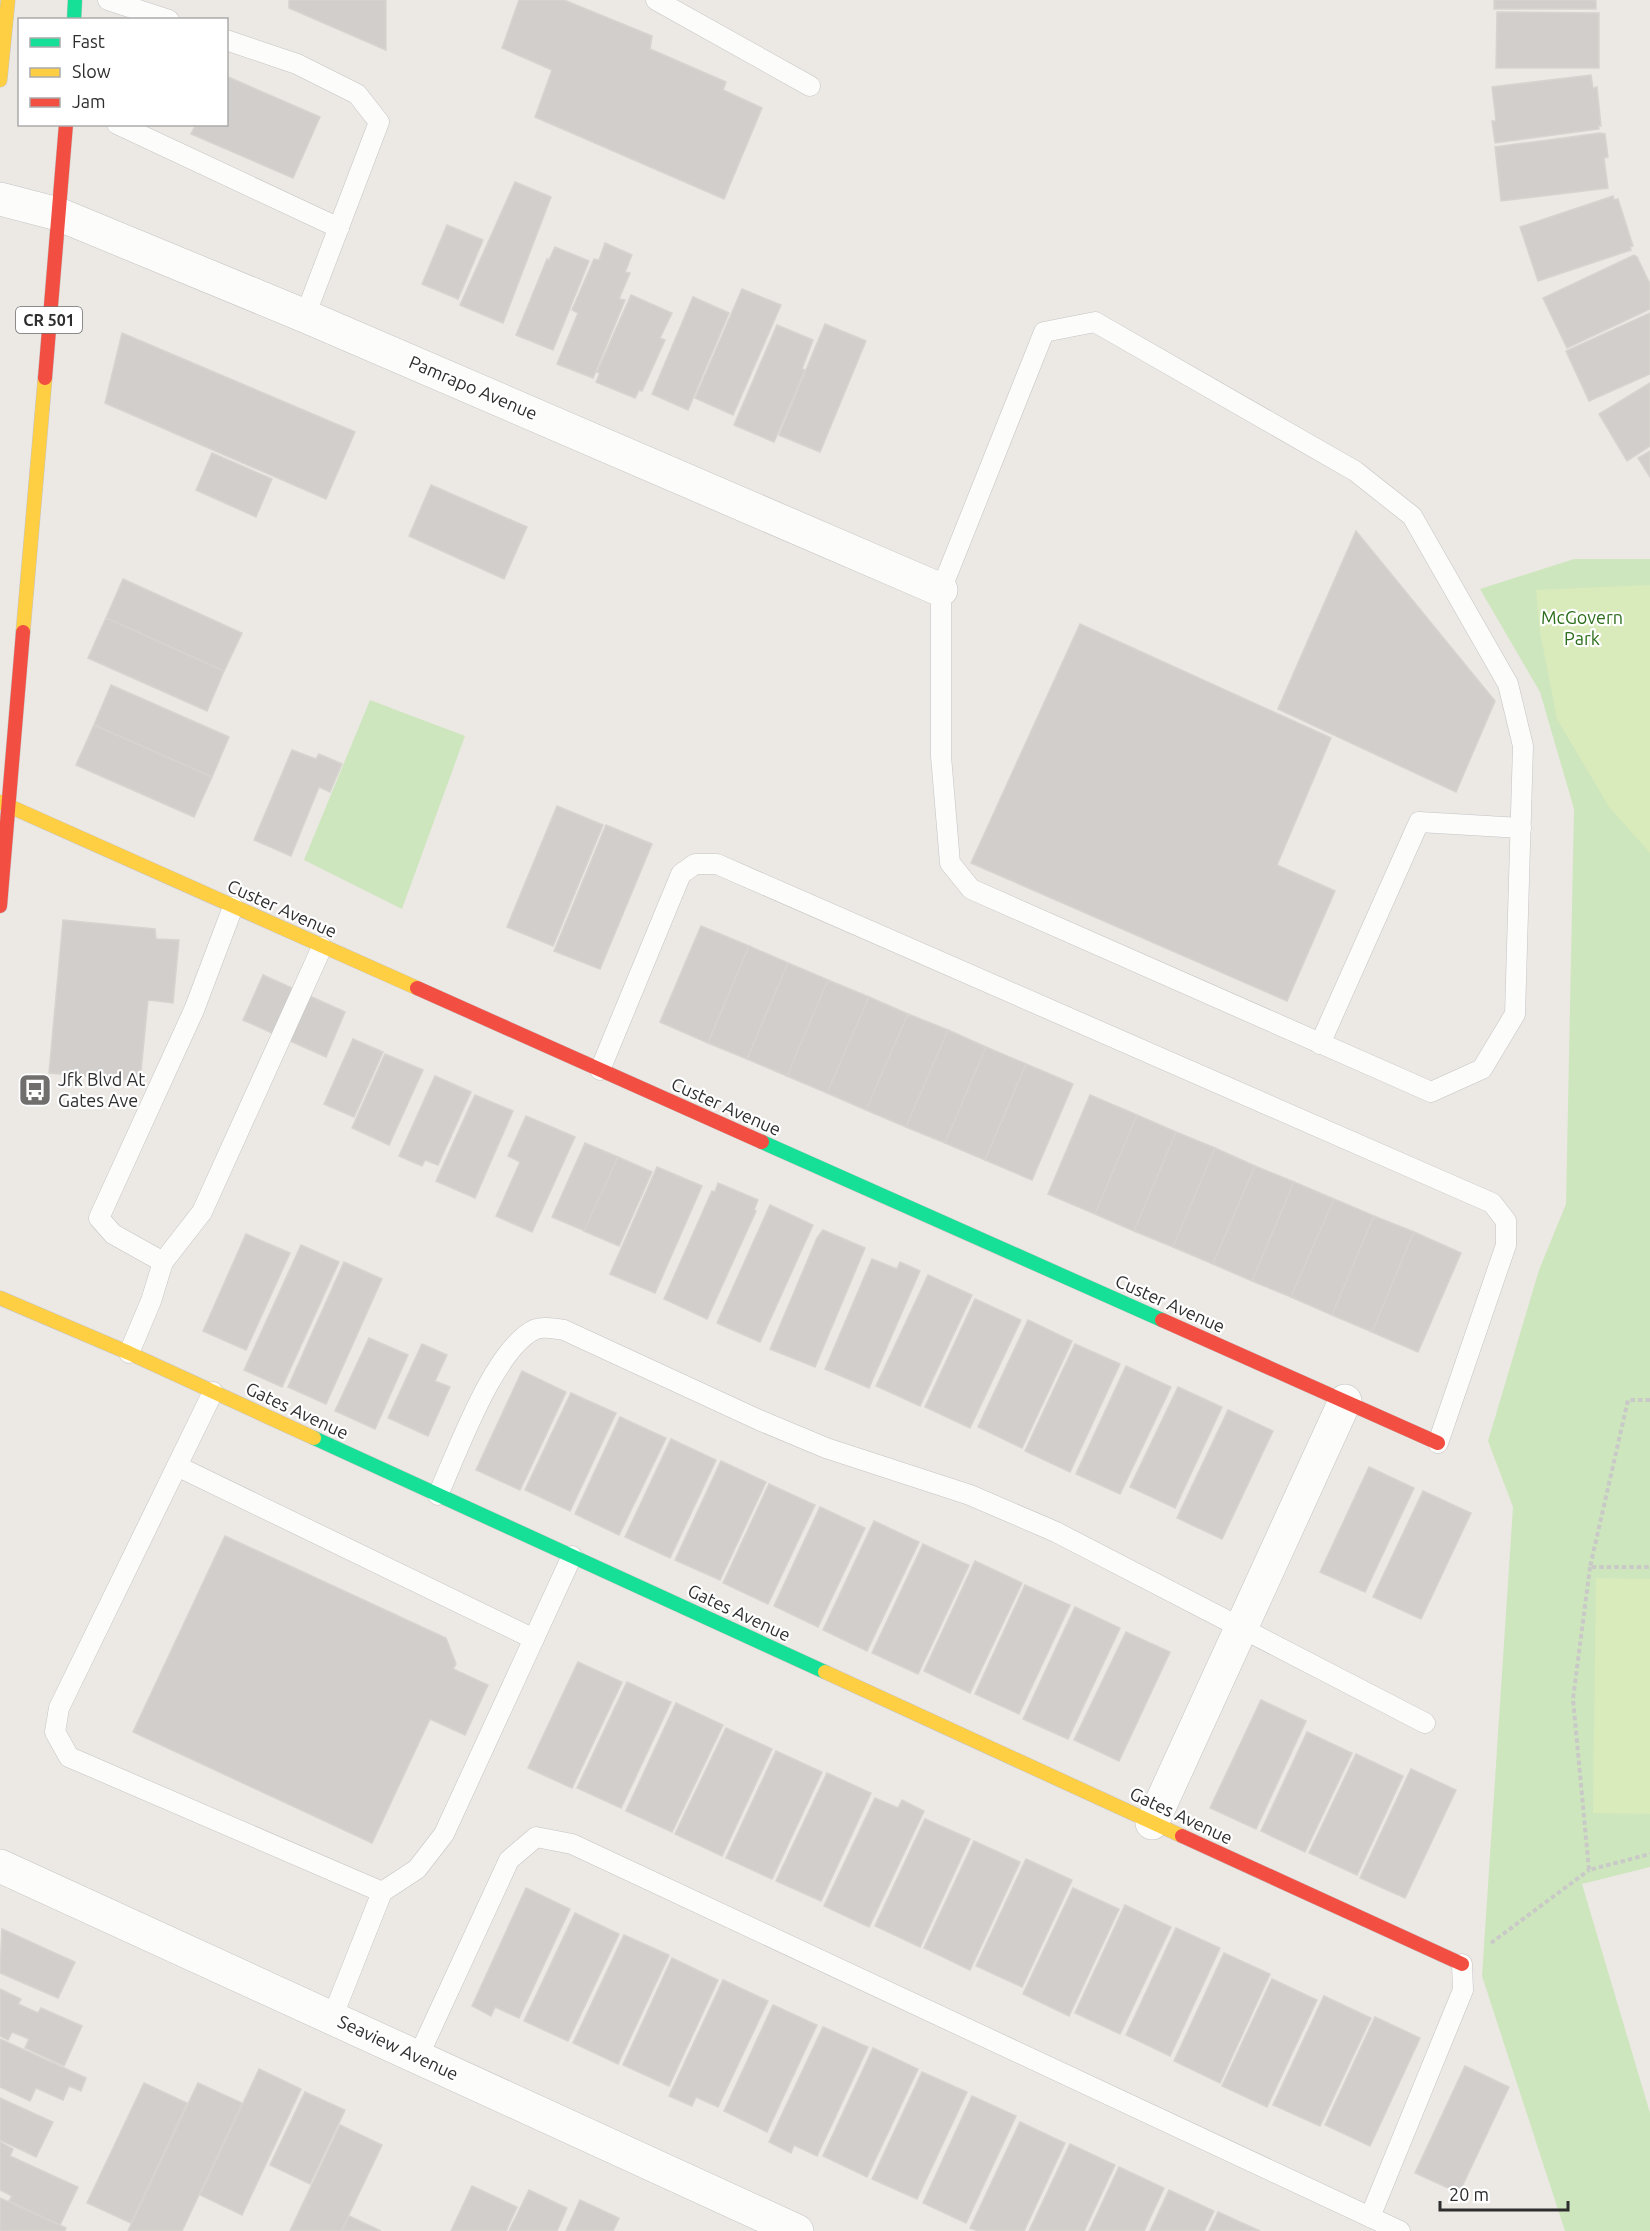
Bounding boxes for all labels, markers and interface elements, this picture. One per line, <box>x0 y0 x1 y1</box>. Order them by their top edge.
legend <box>18 18 228 126</box>
text: Fast <box>72 31 105 51</box>
text: Slow <box>72 61 111 81</box>
text: Jam <box>72 91 106 111</box>
road number: CR 501 <box>16 307 82 333</box>
street label: Pamrapo Avenue <box>406 351 540 423</box>
park label: McGovern Park <box>1541 607 1623 648</box>
street label: Custer Avenue <box>225 875 340 941</box>
place label: Jfk Blvd At Gates Ave <box>58 1069 145 1110</box>
bus stop icon: Jfk Blvd At Gates Ave <box>17 1072 53 1108</box>
street label: Custer Avenue <box>669 1073 784 1139</box>
street label: Custer Avenue <box>1113 1270 1228 1336</box>
street label: Gates Avenue <box>243 1378 352 1443</box>
street label: Gates Avenue <box>685 1580 794 1645</box>
street label: Gates Avenue <box>1127 1783 1236 1848</box>
street label: Seaview Avenue <box>335 2010 462 2084</box>
scale bar <box>1440 2174 1568 2212</box>
text: 20 m <box>1449 2184 1489 2204</box>

